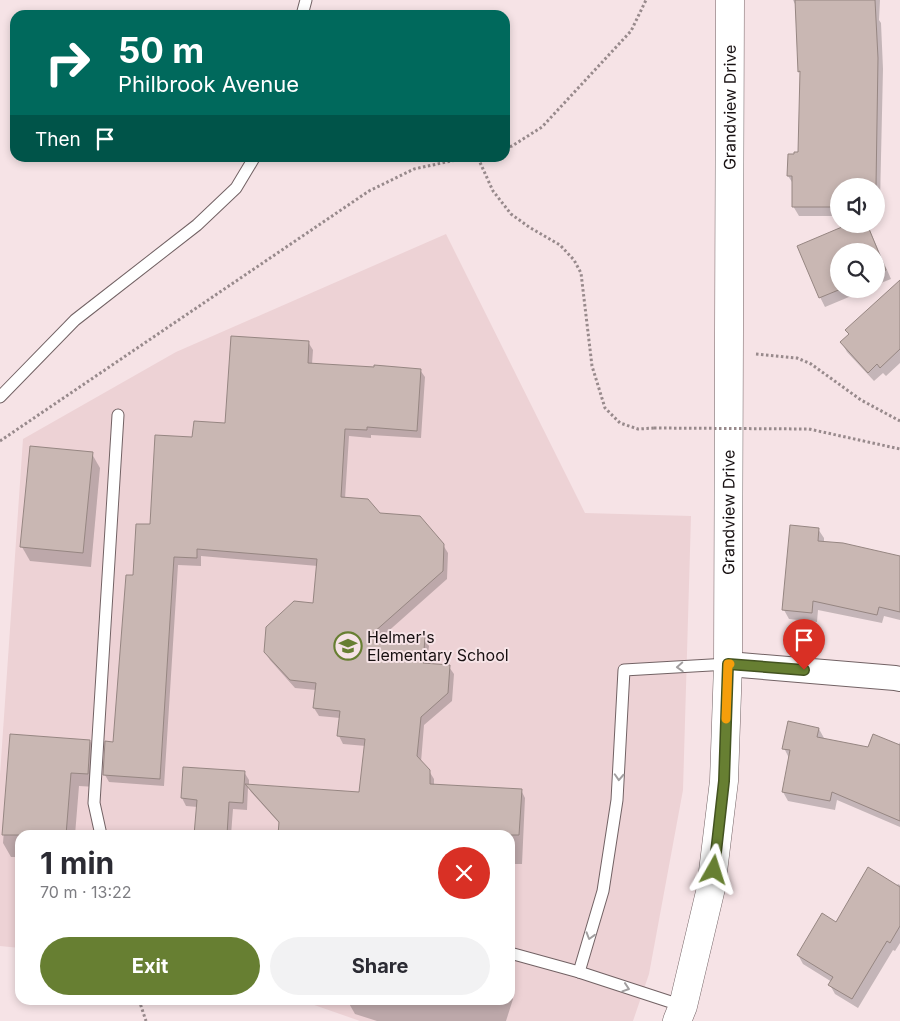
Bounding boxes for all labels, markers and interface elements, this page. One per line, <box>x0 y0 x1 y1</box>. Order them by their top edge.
text: 50 m <box>118 29 204 71</box>
icon: right <box>35 30 100 95</box>
street label: Grandview Drive <box>719 45 740 170</box>
text: Philbrook Avenue <box>118 71 299 97</box>
icon: arrive <box>91 125 119 153</box>
text: Then <box>35 128 81 151</box>
map controls <box>830 178 885 298</box>
button: sound <box>830 178 885 233</box>
button: search <box>830 243 885 298</box>
street label: Grandview Drive <box>718 450 739 575</box>
pin <box>783 619 825 670</box>
icon: arrive <box>790 626 818 654</box>
place label: Helmer's Elementary School <box>367 627 509 665</box>
school or university icon: Helmer's Elementary School <box>333 631 363 661</box>
one-way arrow <box>675 661 683 672</box>
one-way arrow <box>613 773 624 781</box>
position arrow <box>687 843 739 895</box>
text: 1 min <box>40 845 114 881</box>
button: close <box>438 847 490 899</box>
text: 70 m · 13:22 <box>40 882 132 902</box>
one-way arrow <box>585 932 595 940</box>
button: Exit <box>40 937 260 995</box>
button: Share <box>270 937 490 995</box>
one-way arrow <box>621 982 629 992</box>

